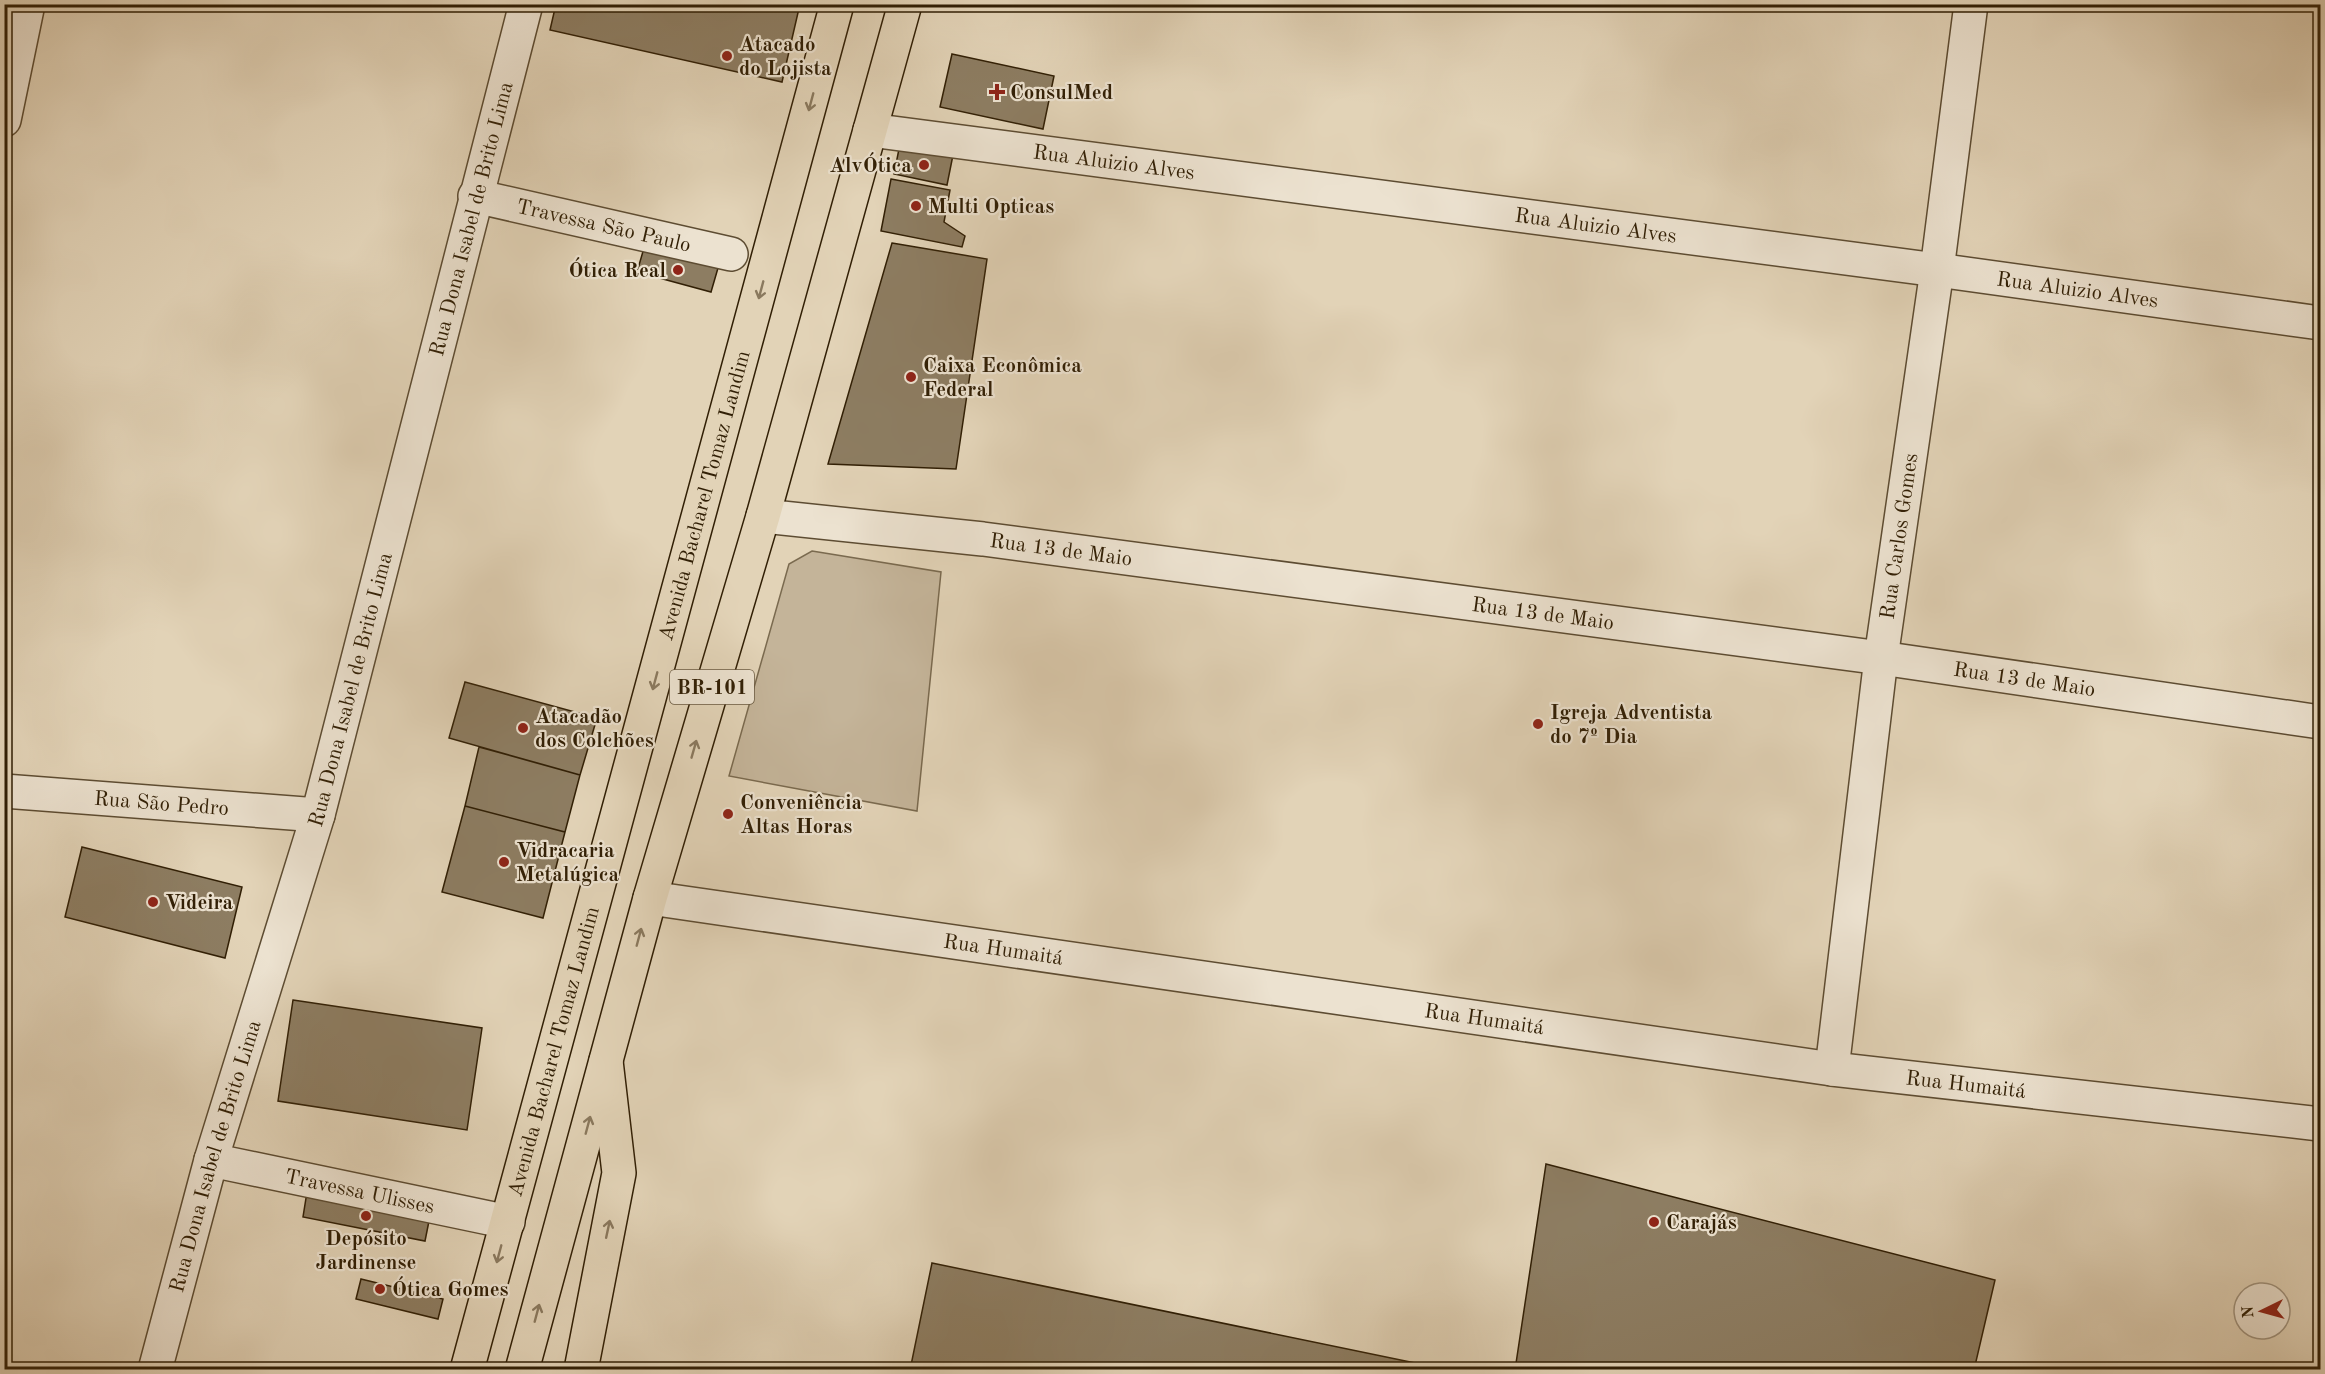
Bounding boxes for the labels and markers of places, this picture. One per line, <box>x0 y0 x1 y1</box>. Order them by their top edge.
place label: Atacado do Lojista <box>739 35 832 80</box>
marker: Atacado do Lojista <box>720 49 734 63</box>
marker: ConsulMed <box>988 83 1006 101</box>
place label: ConsulMed <box>1010 83 1113 104</box>
place label: AlvÓtica <box>829 152 912 177</box>
marker: AlvÓtica <box>917 158 931 172</box>
place label: Multi Opticas <box>928 197 1054 218</box>
marker: Multi Opticas <box>909 199 923 213</box>
place label: Ótica Real <box>568 257 666 282</box>
marker: Ótica Real <box>671 263 685 277</box>
place label: Caixa Econômica Federal <box>923 356 1082 401</box>
marker: Caixa Econômica Federal <box>904 370 918 384</box>
place label: Igreja Adventista do 7º Dia <box>1550 703 1713 748</box>
place label: Atacadão dos Colchões <box>535 707 654 752</box>
marker: Igreja Adventista do 7º Dia <box>1531 717 1545 731</box>
marker: Atacadão dos Colchões <box>516 721 530 735</box>
place label: Conveniência Altas Horas <box>740 793 863 838</box>
marker: Conveniência Altas Horas <box>721 807 735 821</box>
place label: Vidracaria Metalúgica <box>516 841 620 886</box>
marker: Vidracaria Metalúgica <box>497 855 511 869</box>
place label: Videira <box>165 893 234 914</box>
marker: Videira <box>146 895 160 909</box>
marker: Depósito Jardinense <box>359 1209 373 1223</box>
place label: Carajás <box>1666 1213 1737 1234</box>
marker: Carajás <box>1647 1215 1661 1229</box>
place label: Depósito Jardinense <box>316 1229 416 1274</box>
place label: Ótica Gomes <box>392 1276 509 1301</box>
marker: Ótica Gomes <box>373 1282 387 1296</box>

